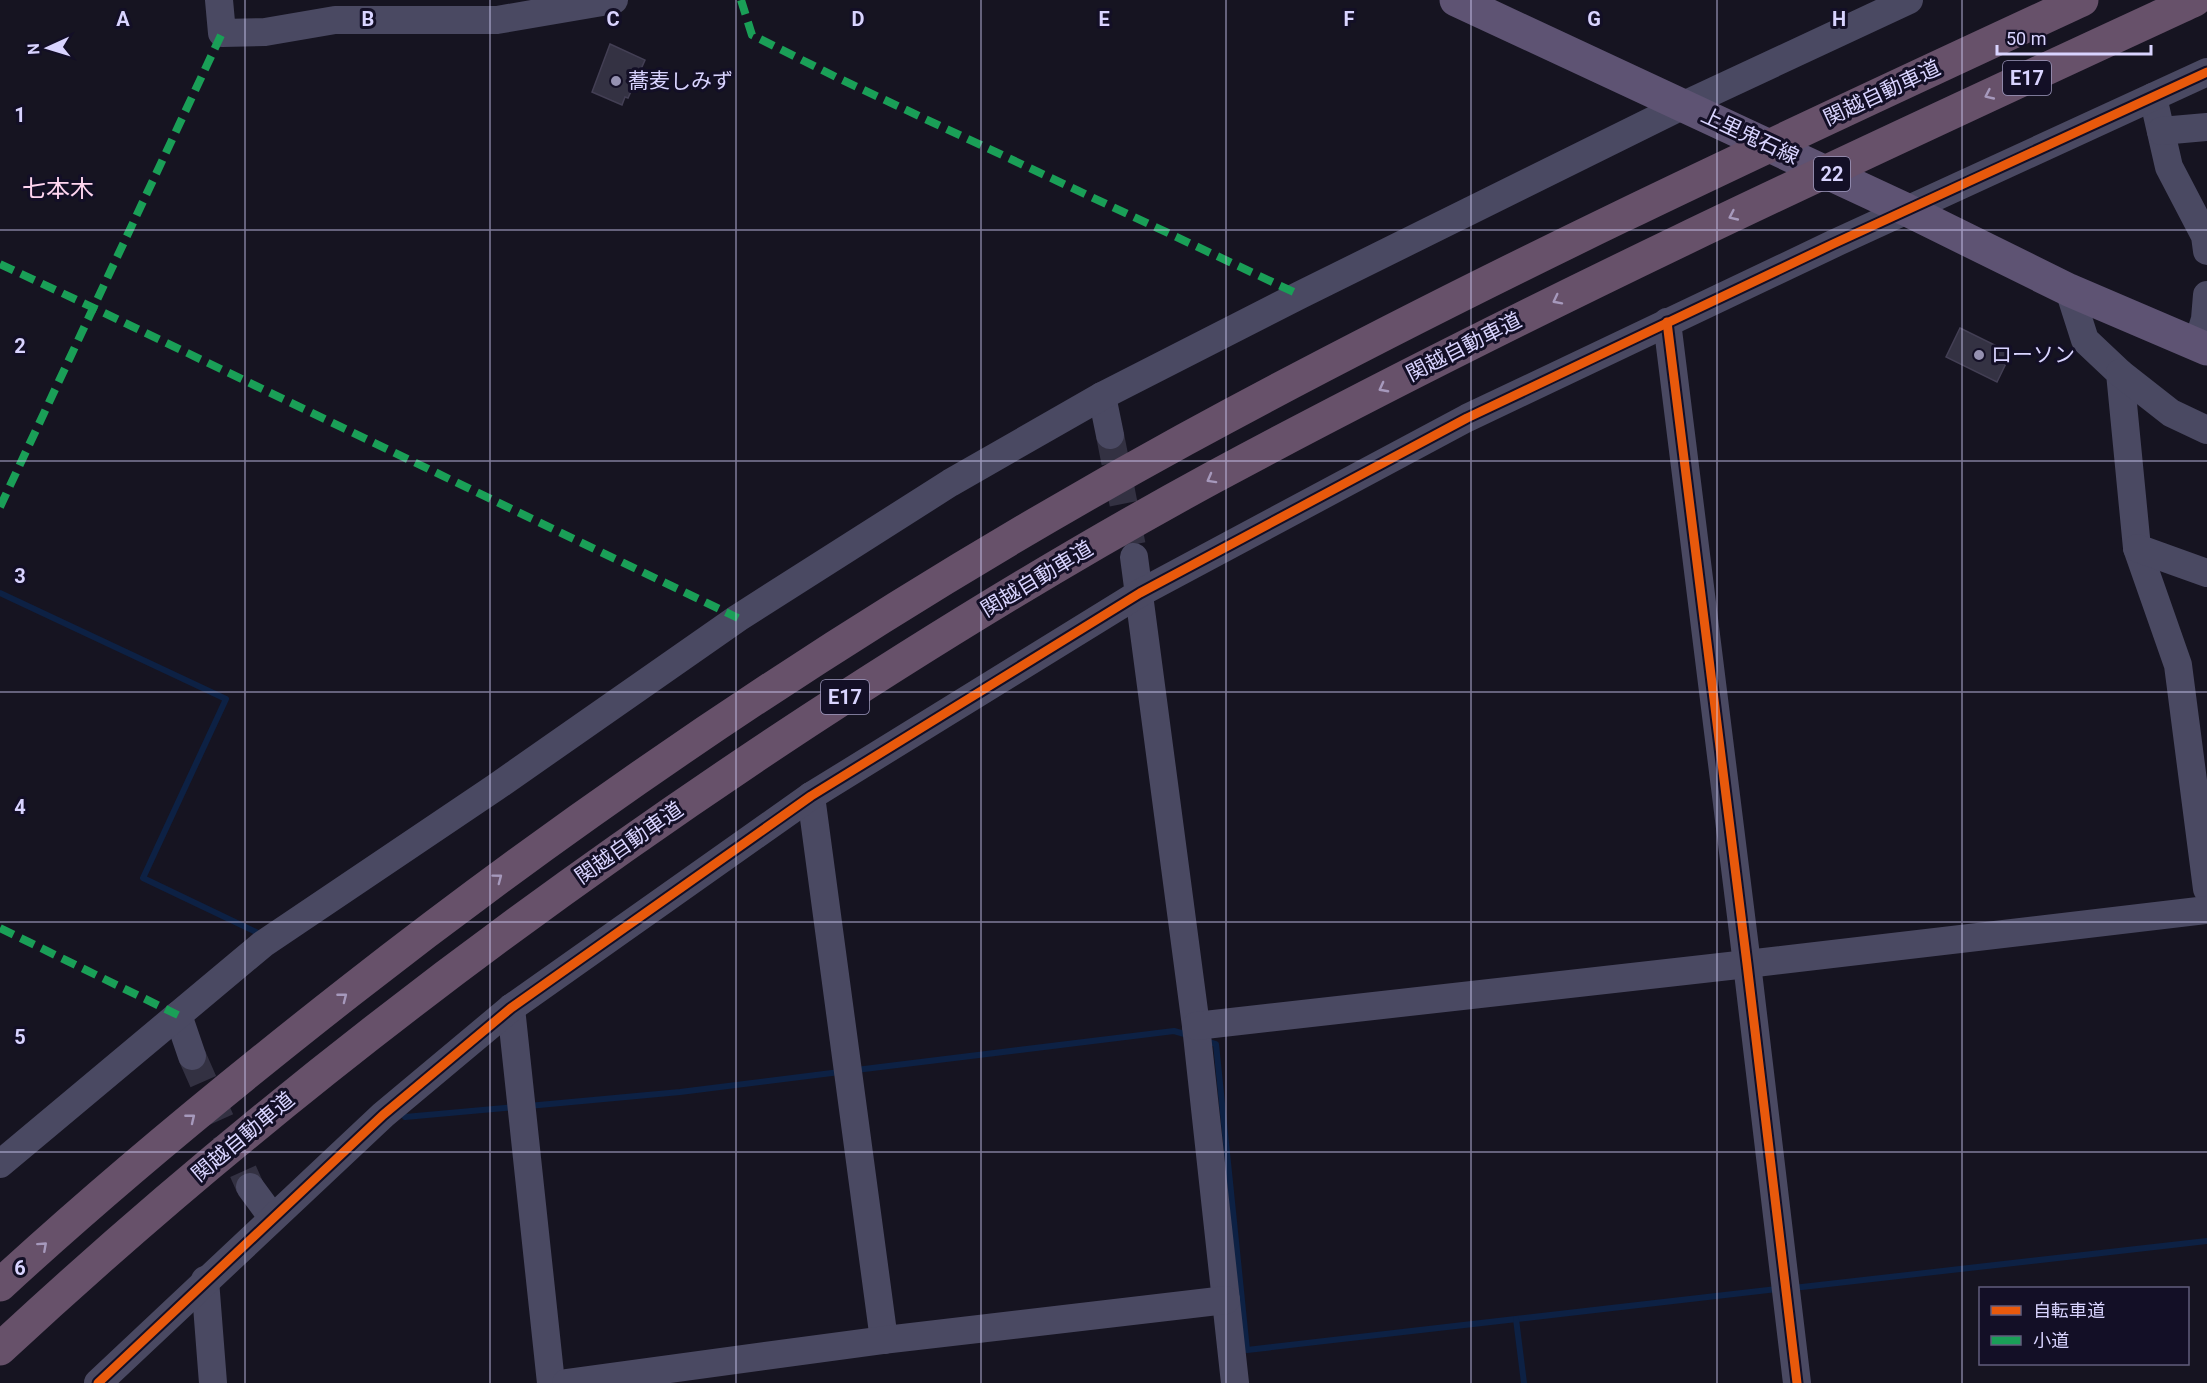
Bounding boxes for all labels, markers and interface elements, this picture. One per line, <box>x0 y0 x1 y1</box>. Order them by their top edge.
text: A <box>116 7 130 31</box>
text: B <box>362 7 374 31</box>
text: C <box>606 7 620 31</box>
text: D <box>852 7 865 31</box>
text: E <box>1098 7 1110 31</box>
text: F <box>1344 7 1355 31</box>
text: G <box>1587 7 1601 31</box>
text: H <box>1832 7 1846 31</box>
north arrow <box>18 18 78 78</box>
scale bar <box>1997 18 2152 56</box>
text: 50 m <box>2006 28 2046 49</box>
text: N <box>24 43 43 55</box>
street label: 関越自動車道 <box>1820 55 1944 131</box>
road number: E17 <box>2003 61 2051 95</box>
place label: 蕎麦しみず <box>628 69 733 93</box>
marker: 蕎麦しみず <box>609 74 623 88</box>
one-way arrow <box>1985 88 1996 100</box>
text: 1 <box>14 103 26 127</box>
street label: 上里鬼石線 <box>1697 103 1803 169</box>
road number: 22 <box>1814 157 1850 191</box>
district label: 七本木 <box>22 175 94 203</box>
one-way arrow <box>1728 208 1739 220</box>
one-way arrow <box>1553 293 1564 305</box>
street label: 関越自動車道 <box>1402 308 1526 386</box>
text: 2 <box>14 334 26 358</box>
place label: ローソン <box>1991 343 2075 367</box>
marker: ローソン <box>1972 348 1986 362</box>
one-way arrow <box>1379 381 1389 392</box>
one-way arrow <box>1206 472 1217 483</box>
street label: 関越自動車道 <box>977 536 1097 622</box>
text: 3 <box>14 564 26 588</box>
road number: E17 <box>821 680 869 714</box>
text: 4 <box>14 795 26 819</box>
street label: 関越自動車道 <box>571 797 687 889</box>
one-way arrow <box>492 875 503 886</box>
one-way arrow <box>336 993 347 1004</box>
text: 5 <box>14 1025 26 1049</box>
street label: 関越自動車道 <box>187 1087 299 1187</box>
one-way arrow <box>184 1115 195 1126</box>
one-way arrow <box>37 1242 47 1253</box>
text: 6 <box>14 1256 26 1280</box>
legend <box>1979 1287 2189 1365</box>
text: 自転車道 <box>2033 1300 2105 1321</box>
text: 小道 <box>2033 1330 2069 1351</box>

